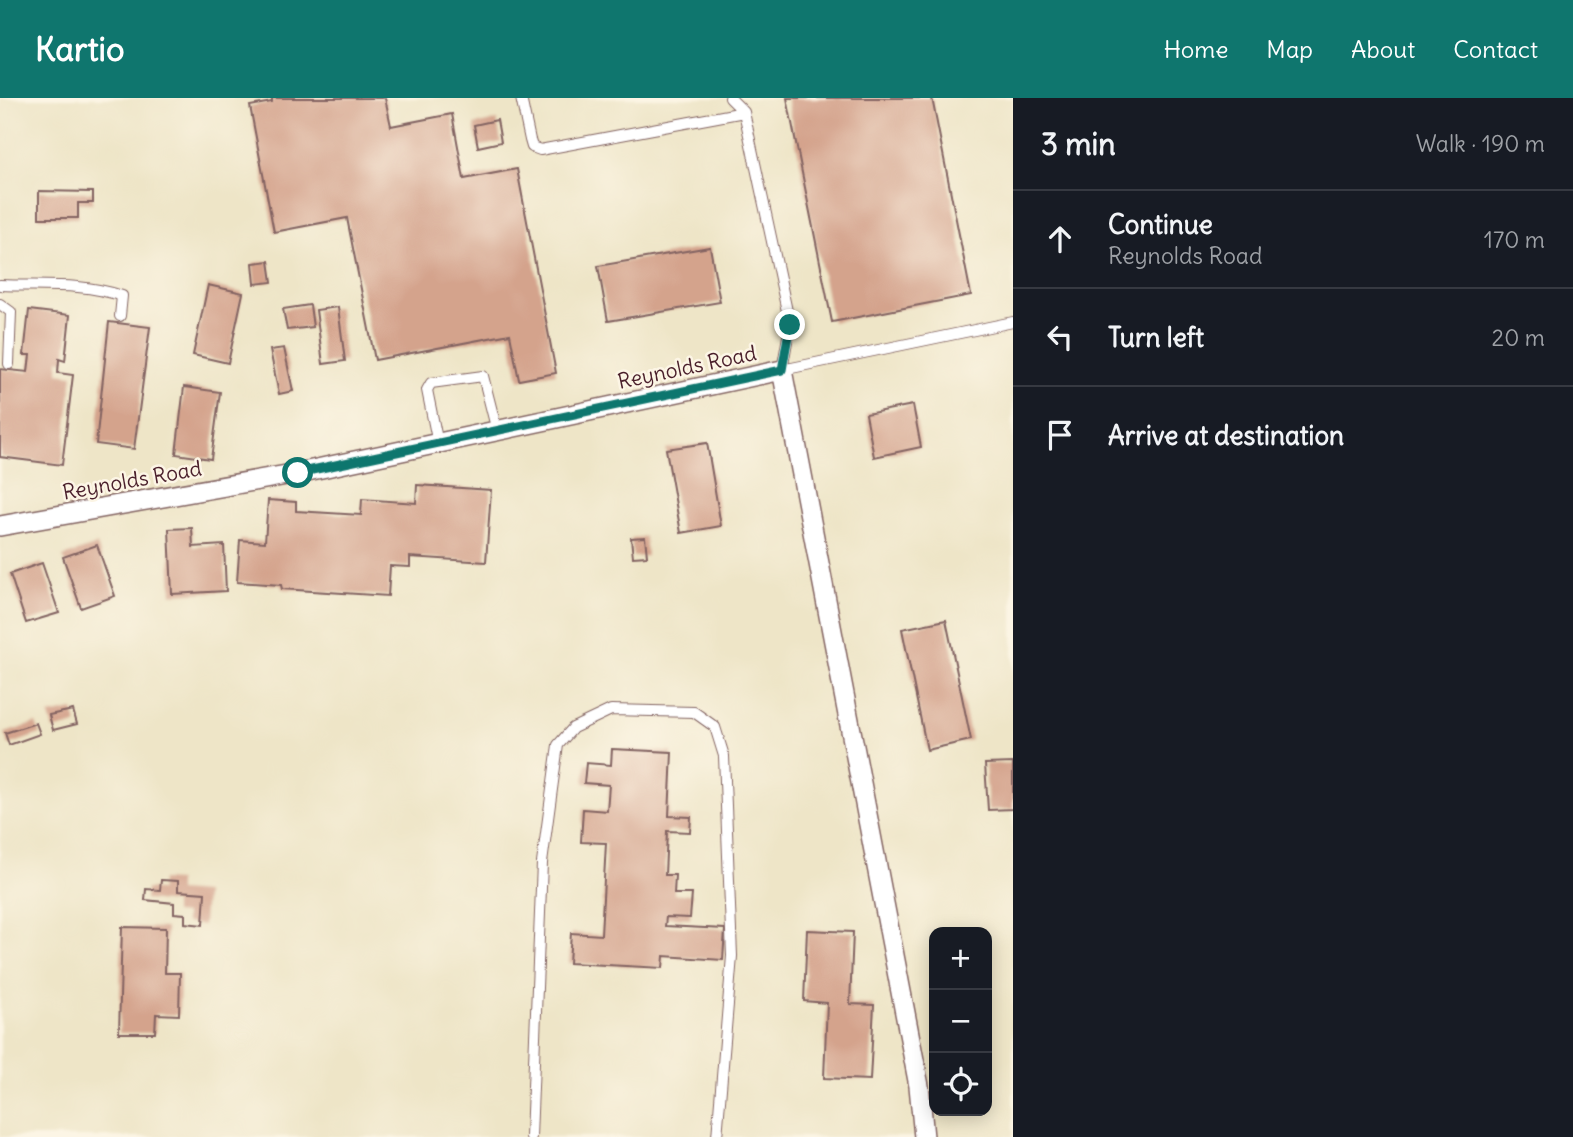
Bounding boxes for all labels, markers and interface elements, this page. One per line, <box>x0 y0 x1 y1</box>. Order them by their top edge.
text: Kartio <box>35 28 125 70</box>
text: Home <box>1164 34 1228 64</box>
text: Map <box>1266 34 1313 64</box>
text: About <box>1351 34 1415 64</box>
text: Contact <box>1453 34 1538 64</box>
text: 3 min <box>1041 125 1116 163</box>
text: Walk · 190 m <box>1416 129 1545 158</box>
text: Continue <box>1108 208 1213 241</box>
icon: ahead <box>1041 220 1079 258</box>
text: 170 m <box>1484 225 1545 254</box>
text: Reynolds Road <box>1108 241 1262 270</box>
route end <box>774 309 805 340</box>
icon: left <box>1041 318 1079 356</box>
text: Turn left <box>1108 321 1204 354</box>
text: 20 m <box>1492 323 1545 352</box>
street label: Reynolds Road <box>615 339 759 395</box>
icon: arrive <box>1041 416 1079 454</box>
text: Arrive at destination <box>1108 419 1344 452</box>
street label: Reynolds Road <box>60 454 204 506</box>
route start <box>282 457 313 488</box>
map controls <box>929 927 992 1116</box>
button: + <box>929 927 992 990</box>
button: − <box>929 990 992 1053</box>
button: locate <box>929 1053 992 1116</box>

